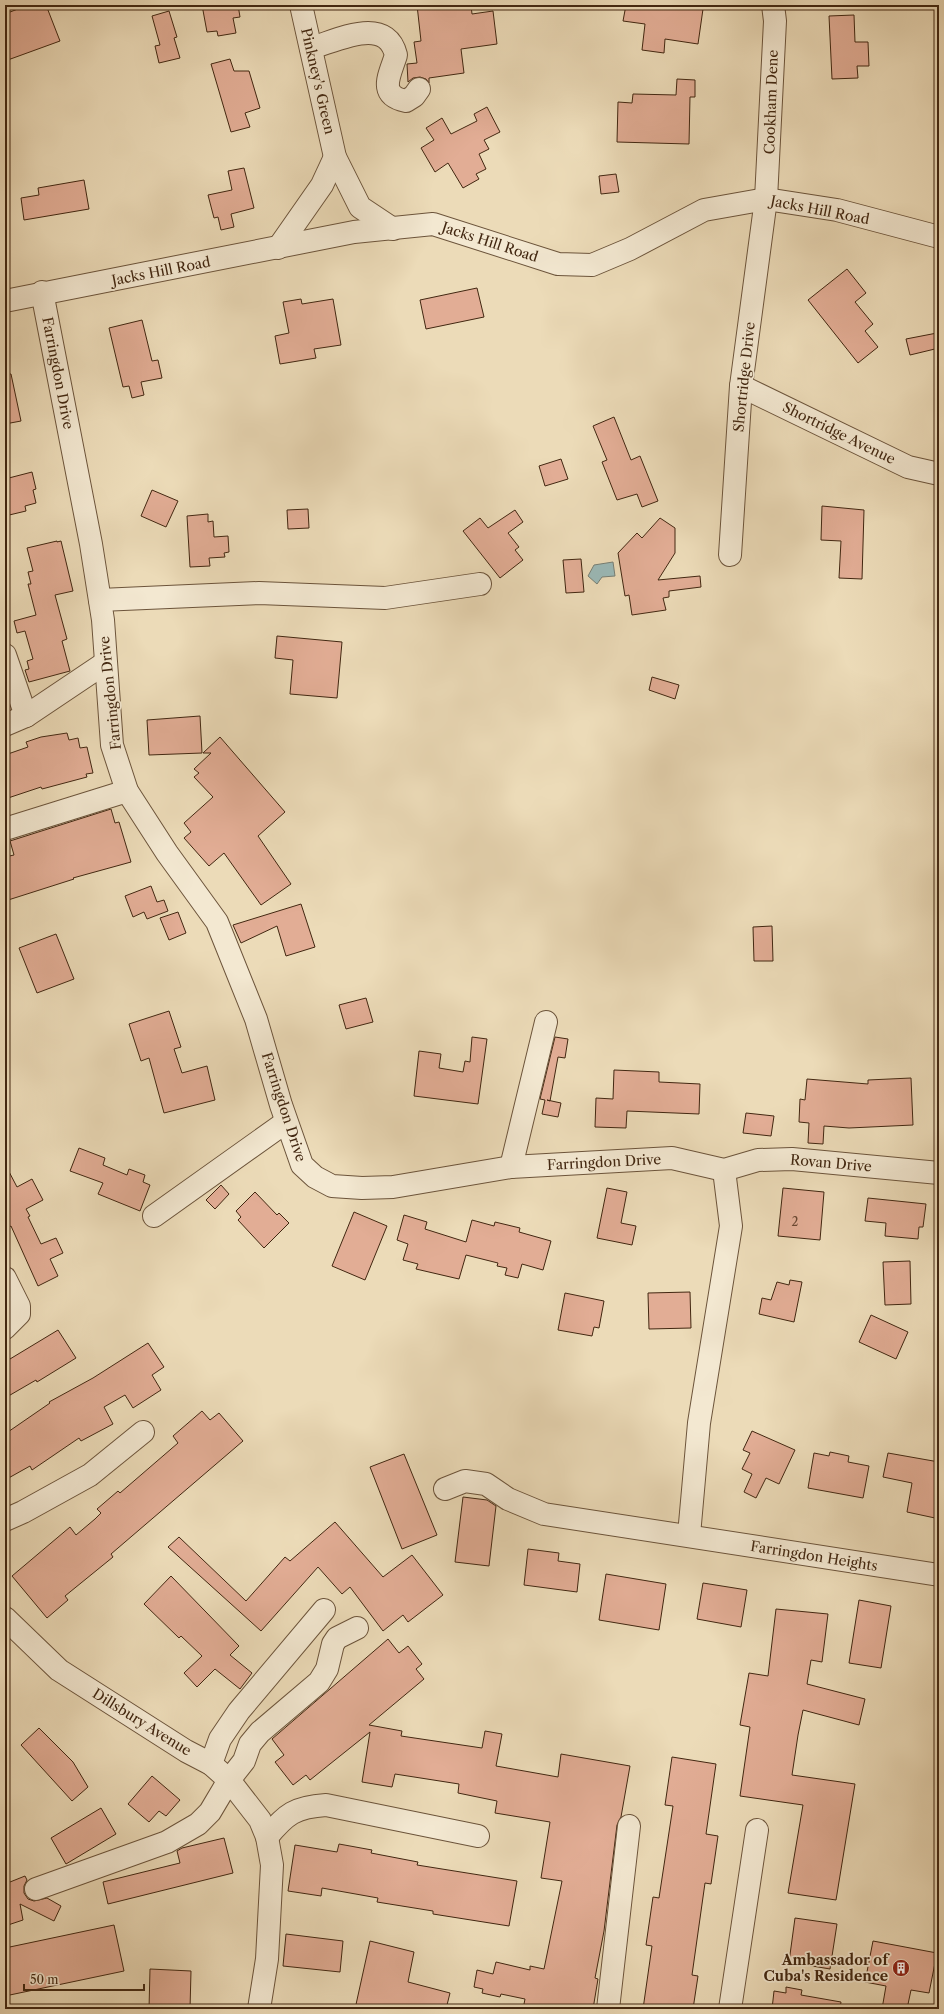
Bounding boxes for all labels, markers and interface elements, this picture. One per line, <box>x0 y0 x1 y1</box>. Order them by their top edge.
street label: Pinkney's Green <box>297 26 339 136</box>
street label: Cookham Dene <box>760 49 782 155</box>
street label: Jacks Hill Road <box>767 191 871 228</box>
street label: Jacks Hill Road <box>438 217 541 266</box>
street label: Jacks Hill Road <box>108 253 212 290</box>
street label: Farringdon Drive <box>38 315 78 431</box>
street label: Shortridge Drive <box>729 321 759 433</box>
street label: Shortridge Avenue <box>780 398 899 468</box>
street label: Farringdon Drive <box>95 635 125 751</box>
street label: Farringdon Drive <box>258 1050 310 1164</box>
street label: Farringdon Drive <box>547 1150 662 1174</box>
street label: Rovan Drive <box>789 1150 873 1176</box>
house number: 2 <box>792 1214 799 1229</box>
street label: Farringdon Heights <box>749 1537 879 1575</box>
street label: Dillsbury Avenue <box>89 1684 195 1760</box>
place label: Ambassador of Cuba's Residence <box>764 1951 890 1985</box>
building icon: Ambassador of Cuba's Residence <box>891 1958 911 1978</box>
scale bar <box>24 1966 144 1992</box>
text: 50 m <box>30 1972 59 1987</box>

